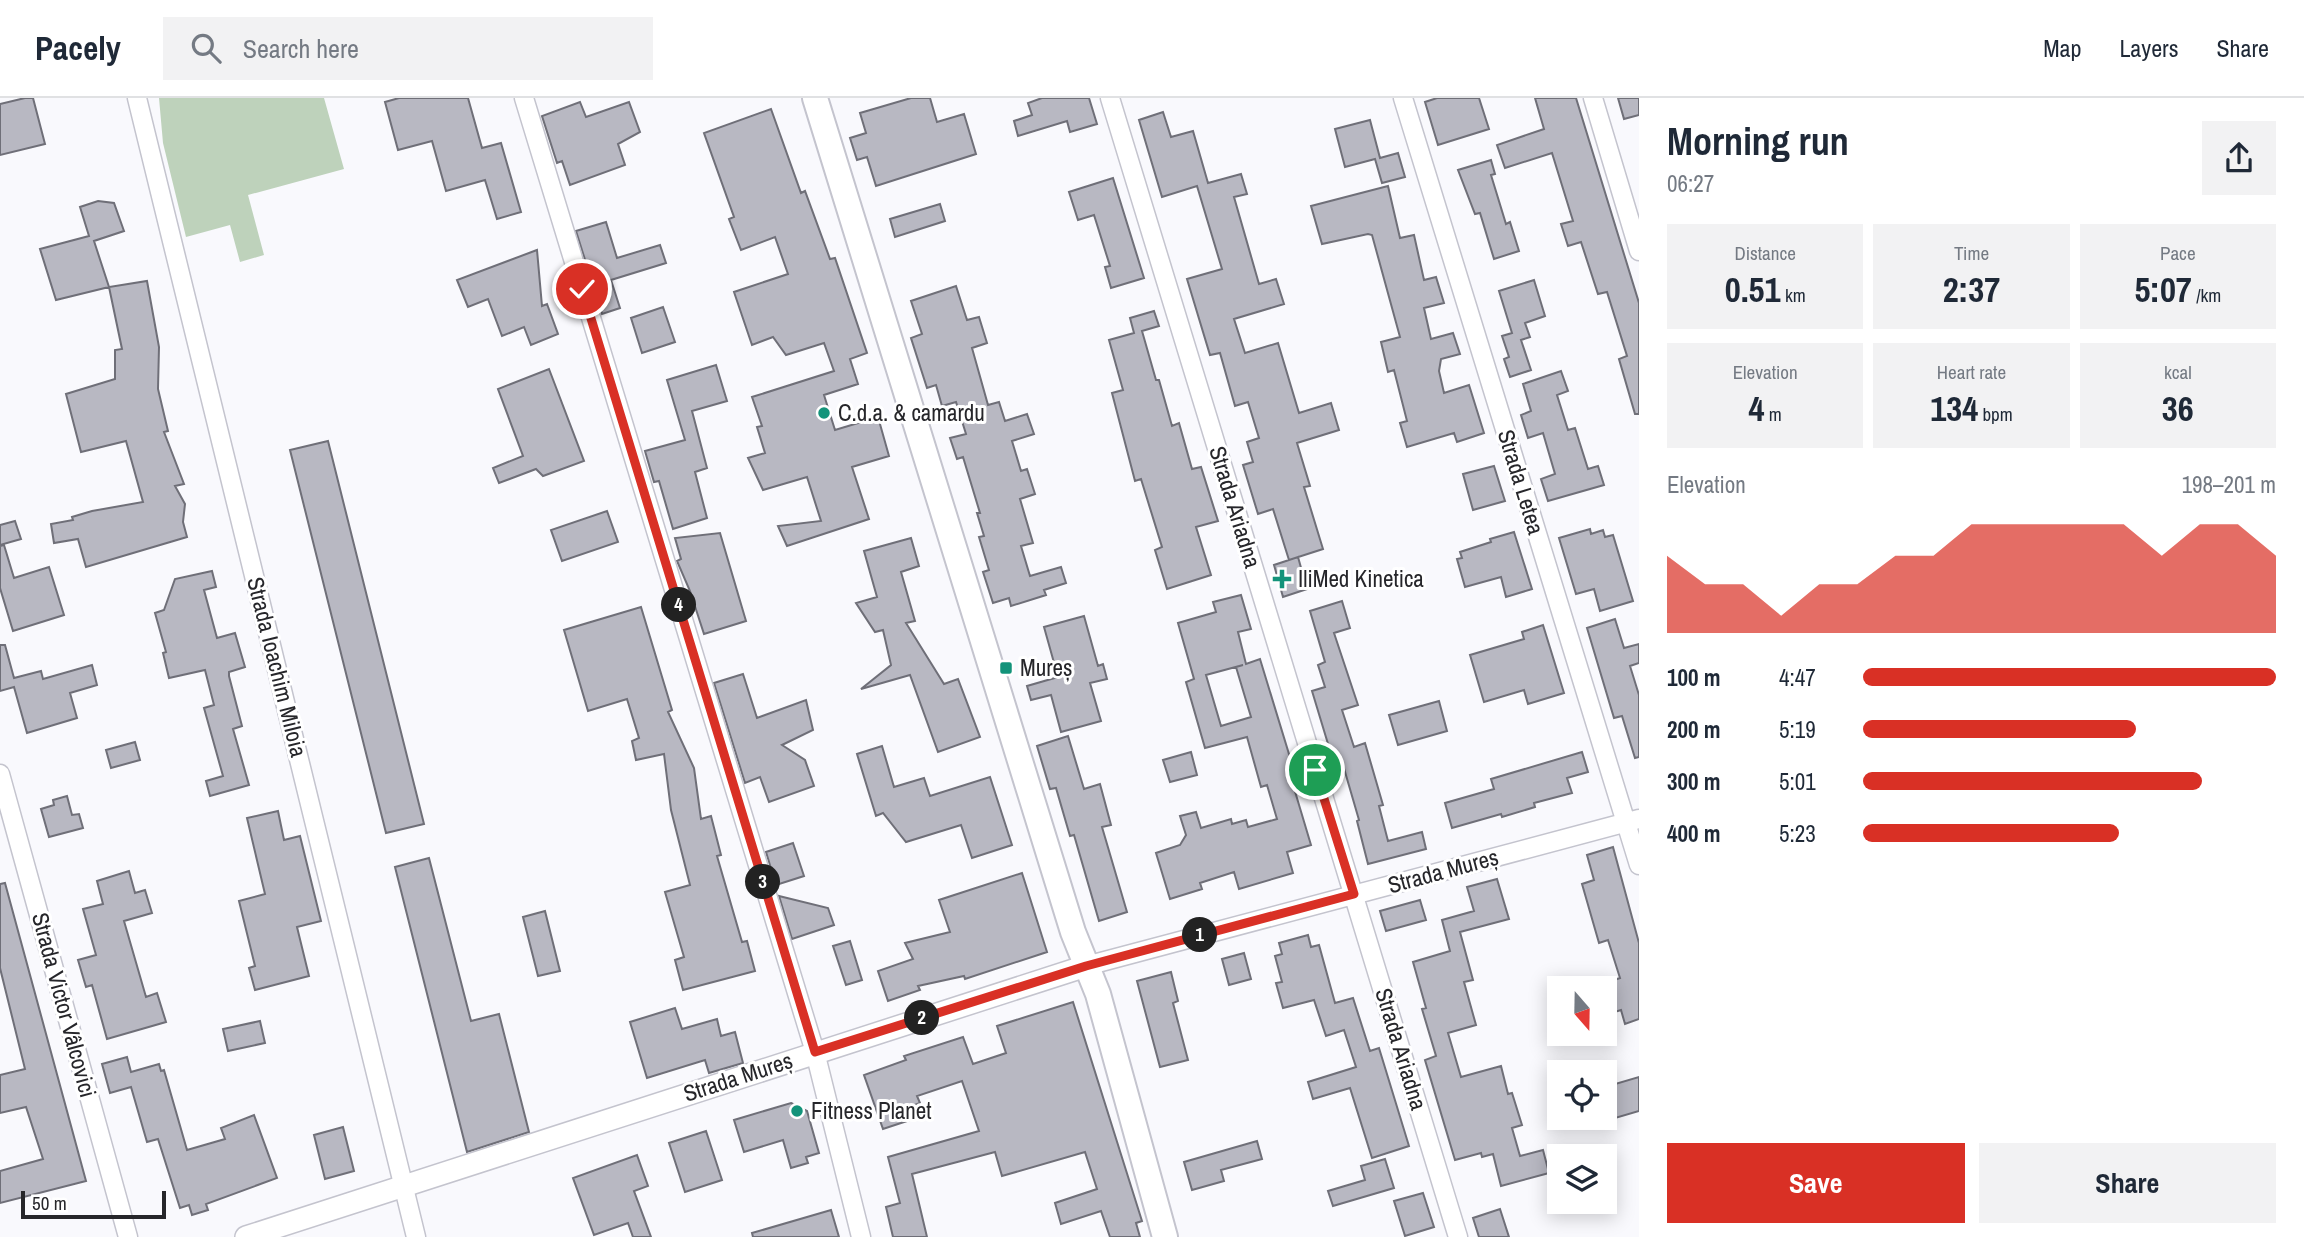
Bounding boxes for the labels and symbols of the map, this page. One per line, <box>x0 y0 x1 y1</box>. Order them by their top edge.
pin <box>552 259 612 319</box>
place label: C.d.a. & camardu <box>838 397 985 428</box>
marker: C.d.a. & camardu <box>816 405 832 421</box>
street label: Strada Letea <box>1491 426 1552 539</box>
street label: Strada Ariadna <box>1202 442 1269 572</box>
place label: IliMed Kinetica <box>1298 563 1424 594</box>
marker: IliMed Kinetica <box>1272 569 1292 589</box>
street label: Strada Ioachim Miloia <box>240 574 315 761</box>
pin: 4 <box>662 588 696 622</box>
place label: Mureș <box>1020 652 1072 683</box>
marker: Mureș <box>998 660 1014 676</box>
pin <box>1285 740 1345 800</box>
street label: Strada Mureș <box>1384 841 1502 900</box>
pin: 3 <box>746 864 780 900</box>
street label: Strada Victor Vâlcovici <box>25 909 104 1101</box>
pin: 1 <box>1182 918 1218 952</box>
north arrow <box>1547 976 1617 1046</box>
street label: Strada Ariadna <box>1368 984 1435 1114</box>
pin: 2 <box>904 1000 940 1035</box>
street label: Strada Mureș <box>679 1044 796 1109</box>
place label: Fitness Planet <box>811 1095 932 1126</box>
marker: Fitness Planet <box>789 1103 805 1119</box>
scale bar <box>21 1188 166 1220</box>

